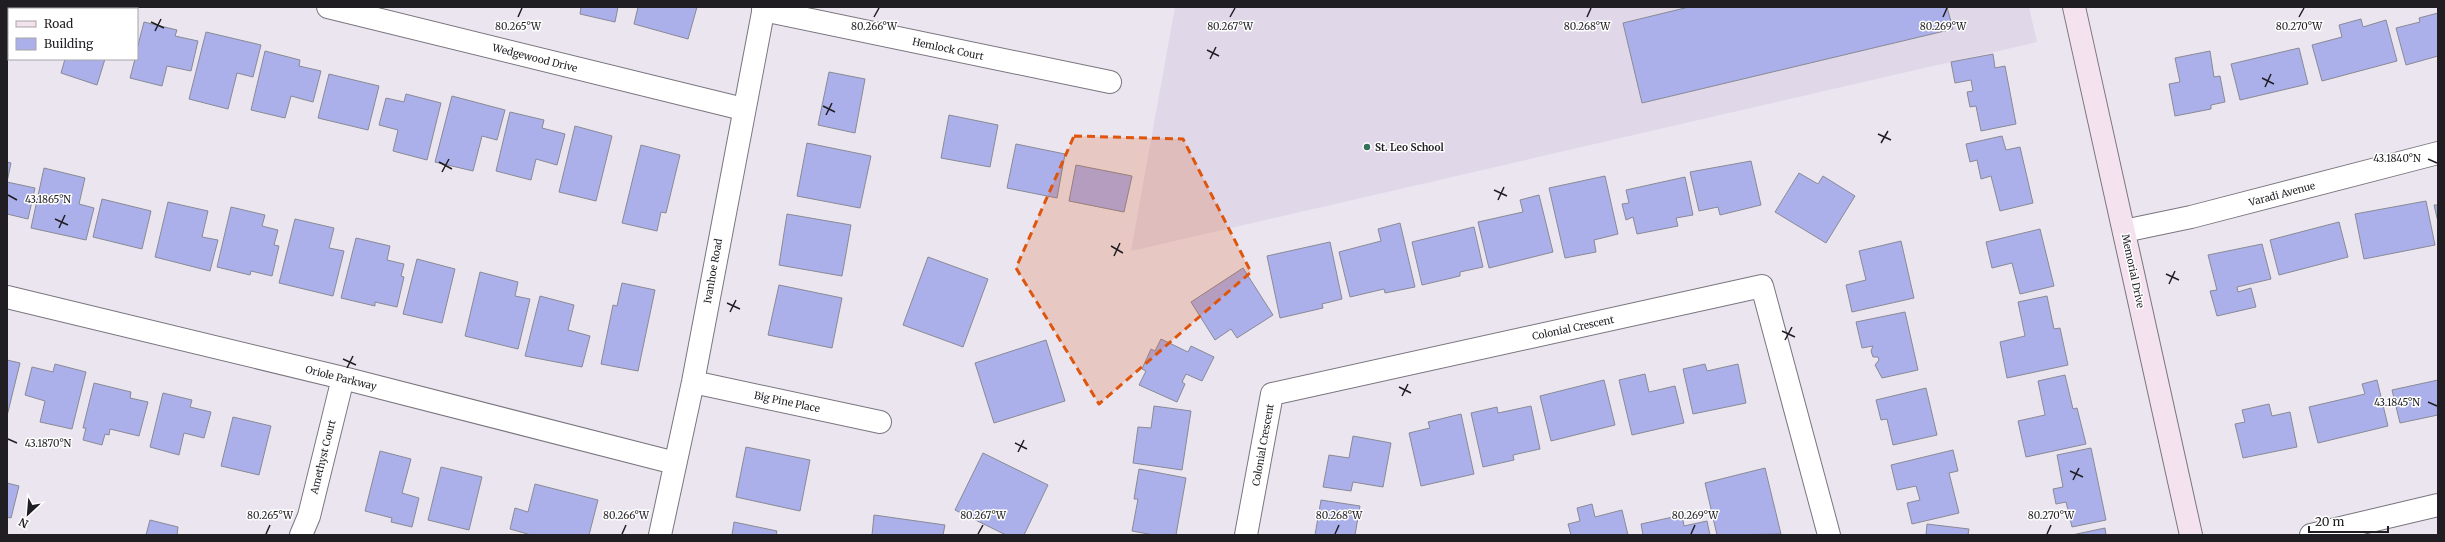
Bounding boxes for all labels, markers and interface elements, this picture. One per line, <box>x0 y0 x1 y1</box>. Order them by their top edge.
legend <box>8 8 138 60</box>
text: Road <box>44 16 73 31</box>
text: 80.265°W <box>495 20 542 33</box>
text: 80.266°W <box>851 20 898 33</box>
text: 80.267°W <box>1207 20 1254 33</box>
text: 80.268°W <box>1564 20 1611 33</box>
text: 80.269°W <box>1920 20 1967 33</box>
text: 80.270°W <box>2276 20 2323 33</box>
street label: Hemlock Court <box>911 35 985 63</box>
text: Building <box>44 36 94 51</box>
street label: Wedgewood Drive <box>490 41 579 75</box>
place label: St. Leo School <box>1375 141 1444 154</box>
marker: St. Leo School <box>1362 142 1372 152</box>
text: 43.1840°N <box>2373 152 2421 165</box>
street label: Varadi Avenue <box>2246 179 2317 209</box>
text: 43.1865°N <box>25 193 71 206</box>
street label: Memorial Drive <box>2119 233 2147 309</box>
street label: Ivanhoe Road <box>701 238 725 304</box>
street label: Colonial Crescent <box>1531 313 1615 343</box>
street label: Oriole Parkway <box>304 363 378 393</box>
street label: Big Pine Place <box>753 389 821 415</box>
text: 43.1845°N <box>2374 396 2420 409</box>
street label: Colonial Crescent <box>1249 403 1277 487</box>
street label: Amethyst Court <box>307 418 339 496</box>
text: 43.1870°N <box>25 437 72 450</box>
north arrow <box>8 494 48 534</box>
scale bar <box>2309 508 2388 534</box>
text: 80.265°W <box>247 509 294 522</box>
text: 80.266°W <box>603 509 650 522</box>
text: 80.267°W <box>960 509 1007 522</box>
text: 80.268°W <box>1316 509 1363 522</box>
text: 80.269°W <box>1672 509 1719 522</box>
text: 80.270°W <box>2028 509 2075 522</box>
text: 20 m <box>2315 514 2344 529</box>
text: N <box>16 515 31 531</box>

